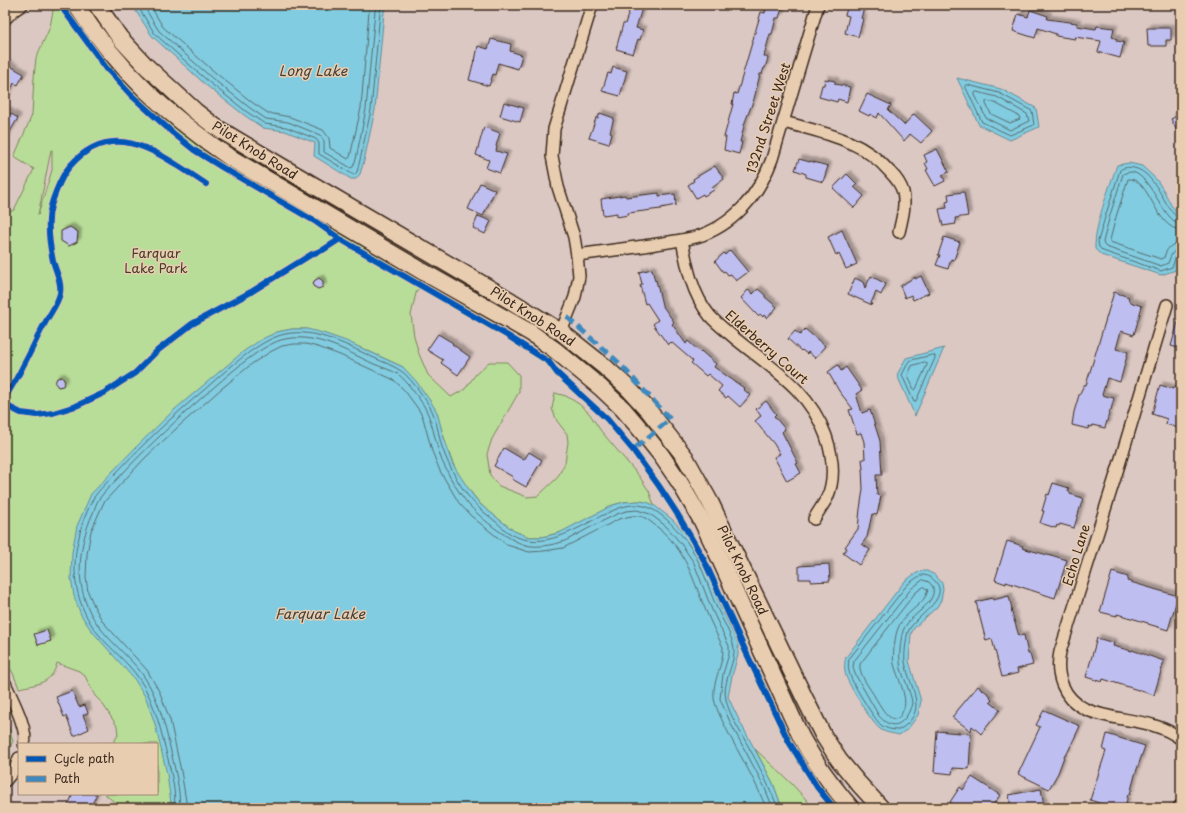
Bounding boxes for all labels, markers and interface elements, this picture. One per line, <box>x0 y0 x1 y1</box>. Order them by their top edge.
water label: Long Lake <box>279 60 349 81</box>
street label: 132nd Street West <box>741 60 794 176</box>
street label: Pilot Knob Road <box>209 116 302 183</box>
park label: Farquar Lake Park <box>124 243 188 277</box>
street label: Pilot Knob Road <box>487 281 579 350</box>
street label: Elderberry Court <box>722 305 813 388</box>
street label: Echo Lane <box>1057 521 1094 588</box>
street label: Pilot Knob Road <box>714 522 773 618</box>
water label: Farquar Lake <box>275 603 367 624</box>
legend <box>18 743 158 795</box>
text: Cycle path <box>54 749 115 767</box>
text: Path <box>54 769 80 787</box>

